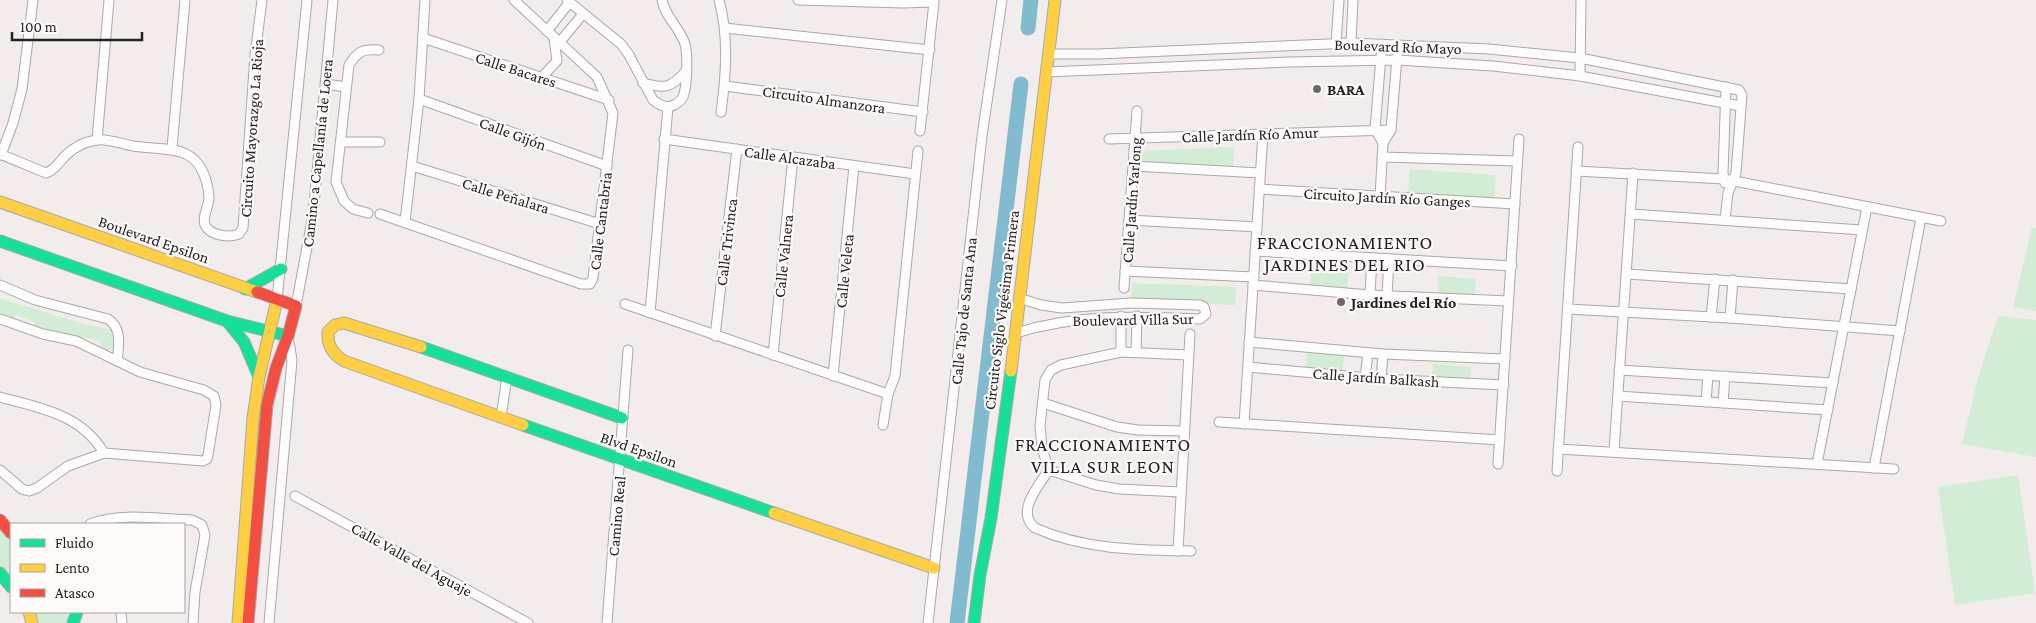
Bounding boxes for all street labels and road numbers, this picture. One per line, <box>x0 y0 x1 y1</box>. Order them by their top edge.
street label: Boulevard Río Mayo <box>1334 36 1462 58</box>
street label: Circuito Mayorazgo La Rioja <box>237 38 267 218</box>
street label: Calle Bacares <box>473 48 558 91</box>
street label: Camino a Capellanía de Loera <box>299 58 337 248</box>
street label: Circuito Almanzora <box>761 82 887 117</box>
street label: Calle Gijón <box>477 114 549 155</box>
street label: Calle Jardín Río Amur <box>1181 124 1319 146</box>
street label: Calle Jardín Yarlong <box>1119 136 1145 263</box>
street label: Calle Alcazaba <box>743 143 837 172</box>
street label: Calle Cantabria <box>586 170 615 271</box>
street label: Calle Peñalara <box>460 174 552 217</box>
street label: Circuito Jardín Río Ganges <box>1303 185 1471 211</box>
street label: Calle Trivinca <box>713 197 740 287</box>
street label: Circuito Siglo Vigésima Primera <box>981 209 1023 411</box>
street label: Boulevard Epsilon <box>96 213 212 267</box>
street label: Calle Valnera <box>771 213 796 299</box>
street label: Calle Veleta <box>832 233 857 309</box>
street label: Calle Tajo de Santa Ana <box>947 236 981 386</box>
street label: Boulevard Villa Sur <box>1072 310 1194 329</box>
street label: Calle Jardín Balkash <box>1312 365 1440 391</box>
street label: Blvd Epsilon <box>598 428 680 472</box>
street label: Camino Real <box>605 475 628 557</box>
street label: Calle Valle del Aguaje <box>348 519 475 601</box>

